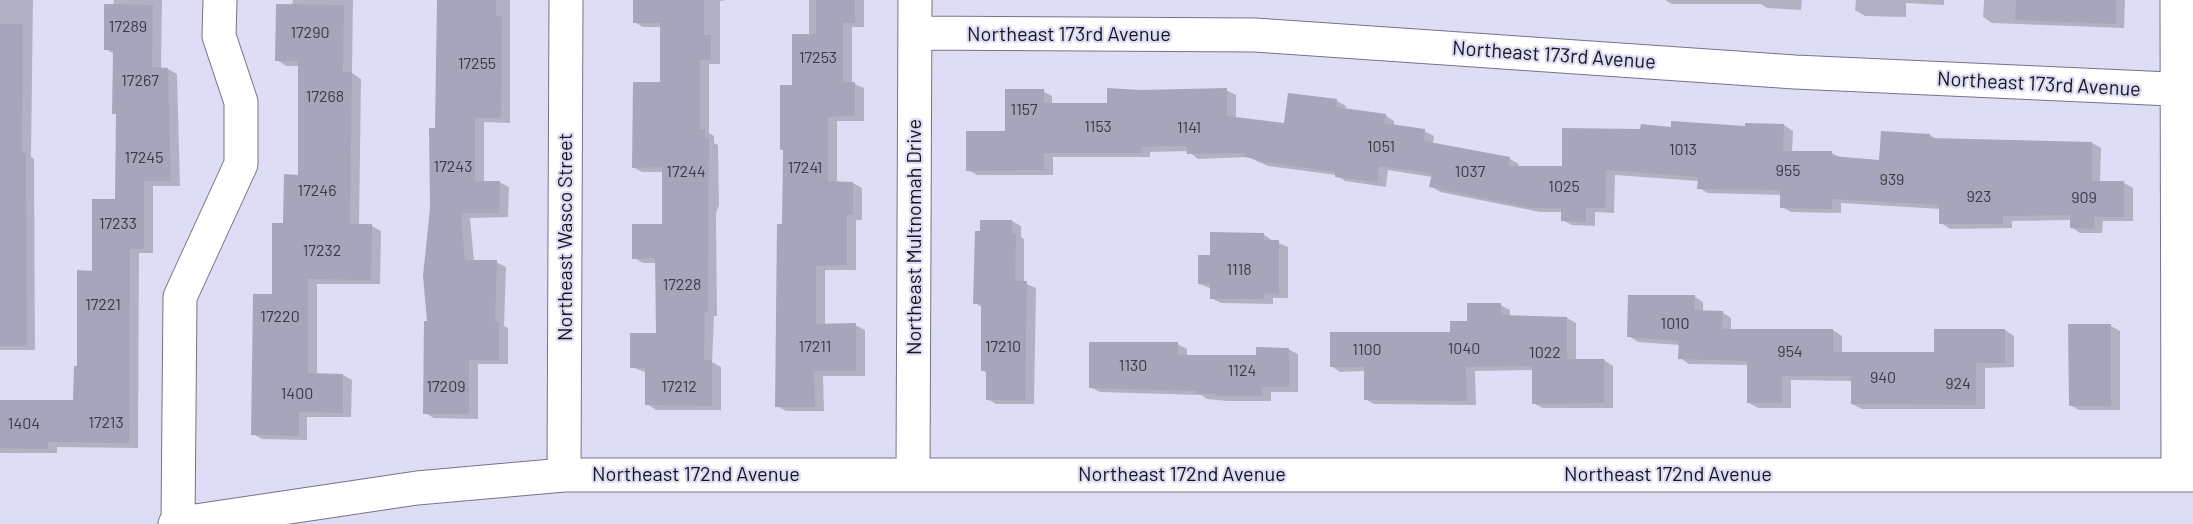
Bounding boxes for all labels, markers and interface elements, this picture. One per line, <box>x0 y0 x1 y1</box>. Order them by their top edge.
house number: 17289 <box>109 17 147 37</box>
street label: Northeast 173rd Avenue <box>967 22 1171 46</box>
house number: 17290 <box>290 23 330 43</box>
street label: Northeast 173rd Avenue <box>1451 36 1657 74</box>
house number: 17253 <box>799 48 837 68</box>
house number: 17255 <box>458 54 496 74</box>
street label: Northeast 173rd Avenue <box>1937 67 2141 101</box>
house number: 17267 <box>121 71 159 91</box>
house number: 17268 <box>306 87 344 107</box>
house number: 1157 <box>1010 100 1038 120</box>
house number: 1153 <box>1084 117 1112 137</box>
house number: 1141 <box>1177 118 1201 138</box>
street label: Northeast Multnomah Drive <box>902 119 926 355</box>
street label: Northeast Wasco Street <box>553 133 577 341</box>
house number: 1051 <box>1367 137 1395 157</box>
house number: 1013 <box>1669 140 1697 160</box>
house number: 17245 <box>125 148 163 168</box>
house number: 17243 <box>434 157 472 177</box>
house number: 17241 <box>788 158 822 178</box>
house number: 955 <box>1776 161 1800 181</box>
house number: 17244 <box>666 162 706 182</box>
house number: 1037 <box>1455 162 1485 182</box>
house number: 939 <box>1880 170 1904 190</box>
house number: 1025 <box>1548 177 1580 197</box>
house number: 17246 <box>298 181 336 201</box>
house number: 923 <box>1966 187 1992 207</box>
house number: 909 <box>2071 188 2097 208</box>
house number: 17233 <box>99 214 137 234</box>
house number: 17232 <box>303 241 341 261</box>
house number: 1118 <box>1226 260 1252 280</box>
house number: 17228 <box>663 275 701 295</box>
house number: 17221 <box>85 295 121 315</box>
house number: 17220 <box>260 307 300 327</box>
house number: 1010 <box>1661 314 1689 334</box>
house number: 17211 <box>799 337 831 357</box>
house number: 17210 <box>985 337 1021 357</box>
house number: 1040 <box>1448 339 1480 359</box>
house number: 1100 <box>1352 340 1382 360</box>
house number: 954 <box>1777 342 1803 362</box>
house number: 1022 <box>1529 343 1561 363</box>
house number: 1130 <box>1119 356 1147 376</box>
house number: 1124 <box>1228 361 1256 381</box>
house number: 940 <box>1870 368 1896 388</box>
house number: 924 <box>1945 374 1971 394</box>
house number: 17209 <box>426 377 466 397</box>
house number: 17212 <box>661 377 697 397</box>
house number: 1400 <box>281 384 313 404</box>
house number: 17213 <box>88 413 124 433</box>
house number: 1404 <box>8 414 40 434</box>
street label: Northeast 172nd Avenue <box>592 462 800 486</box>
street label: Northeast 172nd Avenue <box>1078 462 1286 486</box>
street label: Northeast 172nd Avenue <box>1564 462 1772 486</box>

